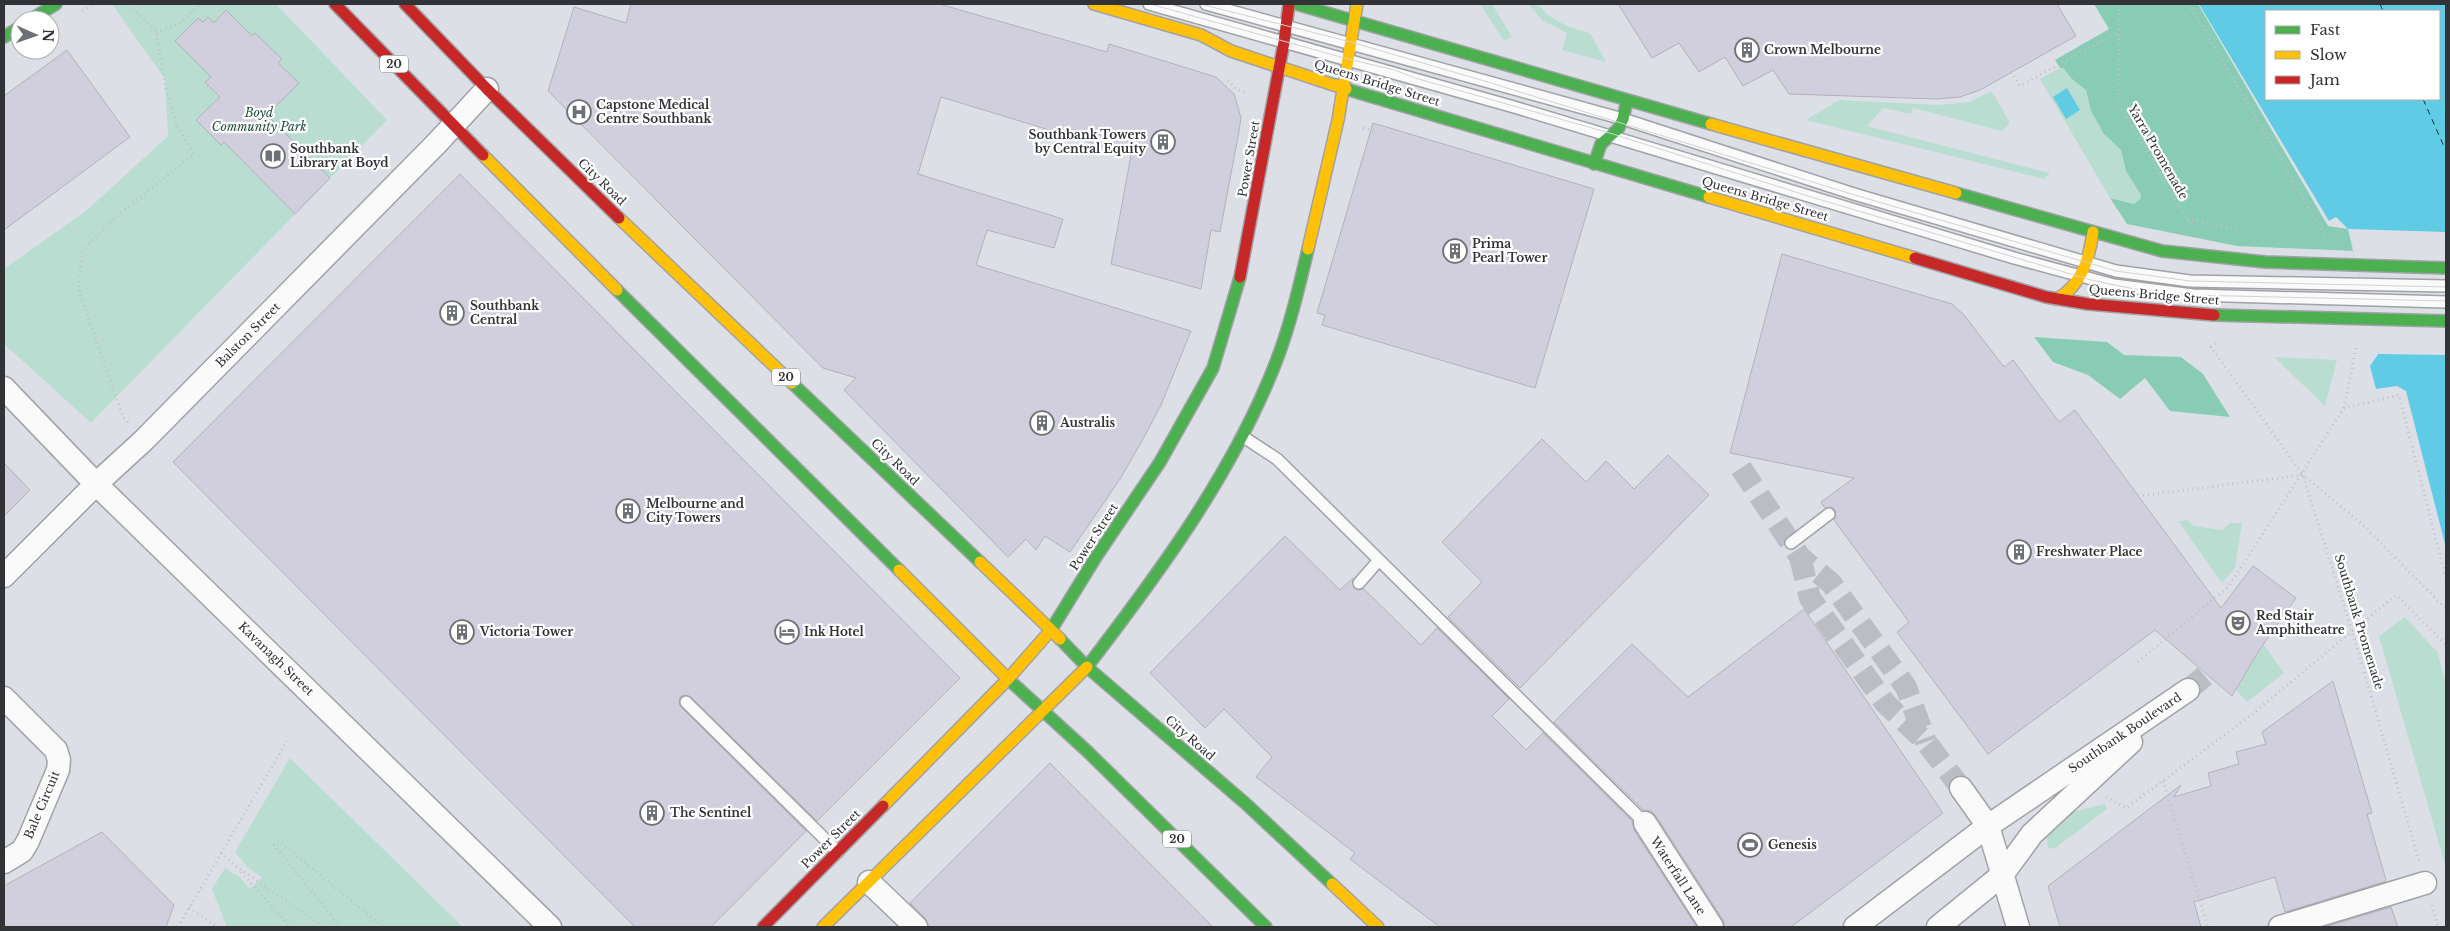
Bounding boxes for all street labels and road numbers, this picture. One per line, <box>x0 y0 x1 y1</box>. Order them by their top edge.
road number: 20 <box>380 56 408 72</box>
street label: Queens Bridge Street <box>1312 56 1442 109</box>
street label: Yarra Promenade <box>2125 101 2192 202</box>
street label: Power Street <box>1234 119 1263 198</box>
street label: City Road <box>575 155 629 208</box>
street label: Queens Bridge Street <box>1700 173 1831 224</box>
street label: Queens Bridge Street <box>2088 281 2220 308</box>
street label: Balston Street <box>212 299 283 370</box>
road number: 20 <box>772 368 800 386</box>
street label: City Road <box>868 435 922 488</box>
street label: Power Street <box>1066 500 1121 573</box>
street label: Southbank Promenade <box>2332 552 2387 692</box>
street label: Kavanagh Street <box>235 619 318 699</box>
street label: Southbank Boulevard <box>2065 689 2184 776</box>
street label: City Road <box>1162 712 1218 763</box>
street label: Bale Circuit <box>20 768 63 841</box>
street label: Power Street <box>798 806 864 871</box>
road number: 20 <box>1163 831 1191 848</box>
street label: Waterfall Lane <box>1647 833 1709 918</box>

